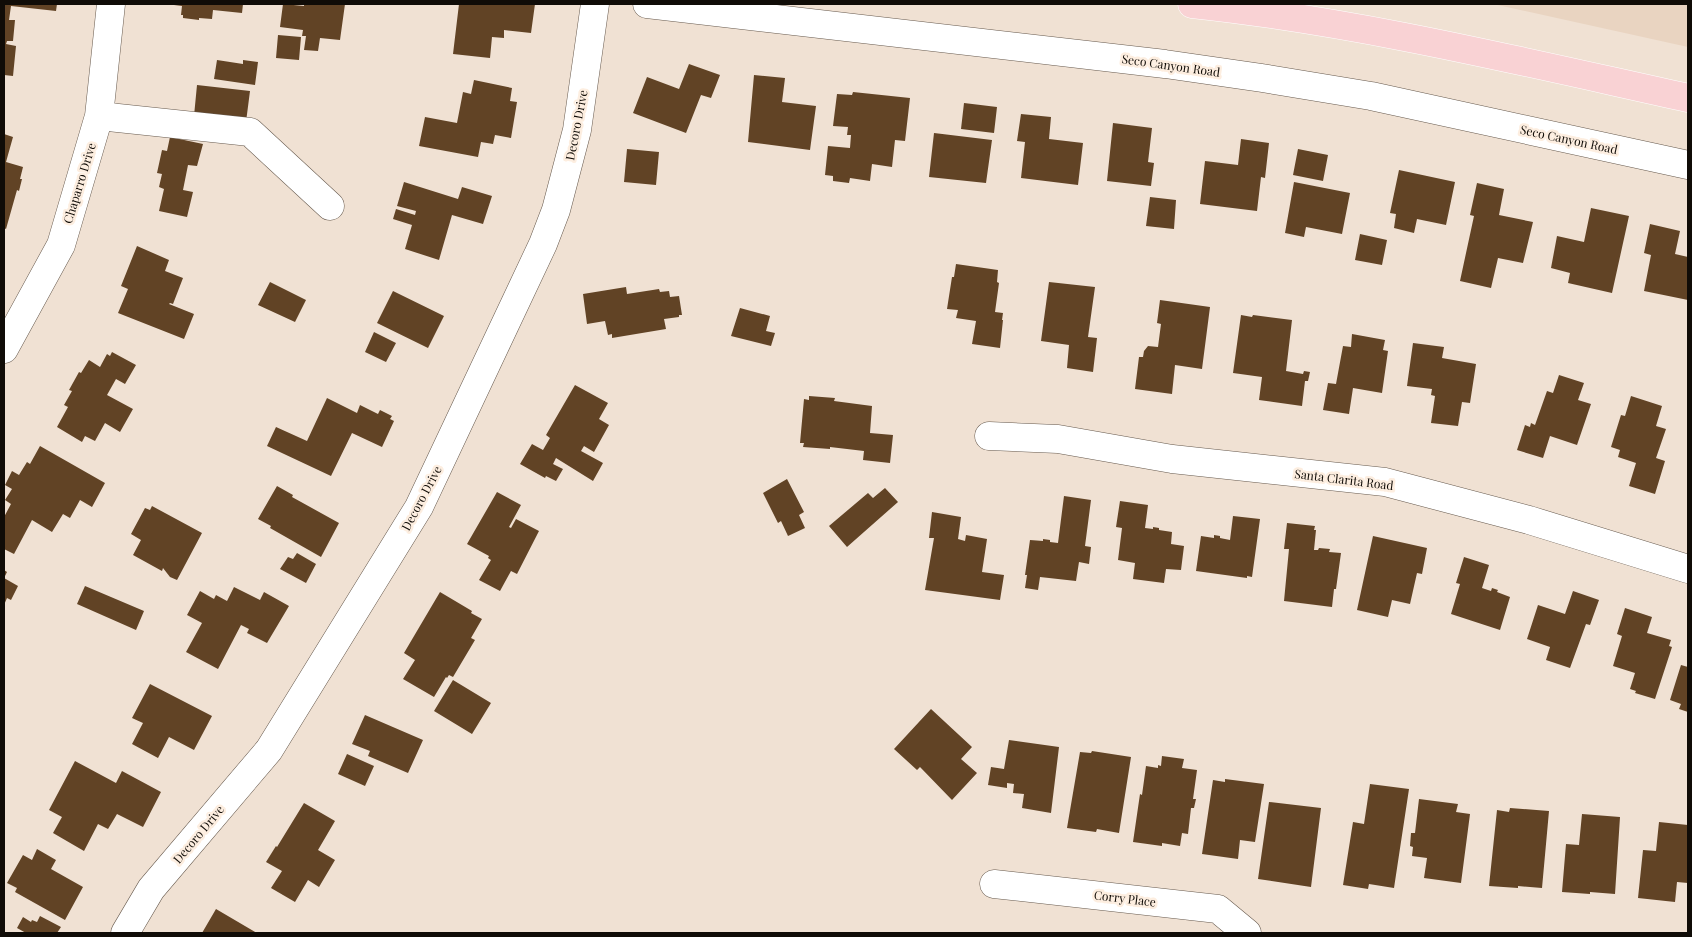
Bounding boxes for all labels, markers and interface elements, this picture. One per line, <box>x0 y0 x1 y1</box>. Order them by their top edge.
street label: Seco Canyon Road <box>1121 50 1221 80</box>
street label: Decoro Drive <box>561 89 591 161</box>
street label: Seco Canyon Road <box>1519 121 1619 157</box>
street label: Chaparro Drive <box>59 141 99 225</box>
street label: Decoro Drive <box>397 463 445 533</box>
street label: Santa Clarita Road <box>1294 465 1394 493</box>
street label: Decoro Drive <box>169 802 227 866</box>
street label: Corry Place <box>1093 886 1157 910</box>

